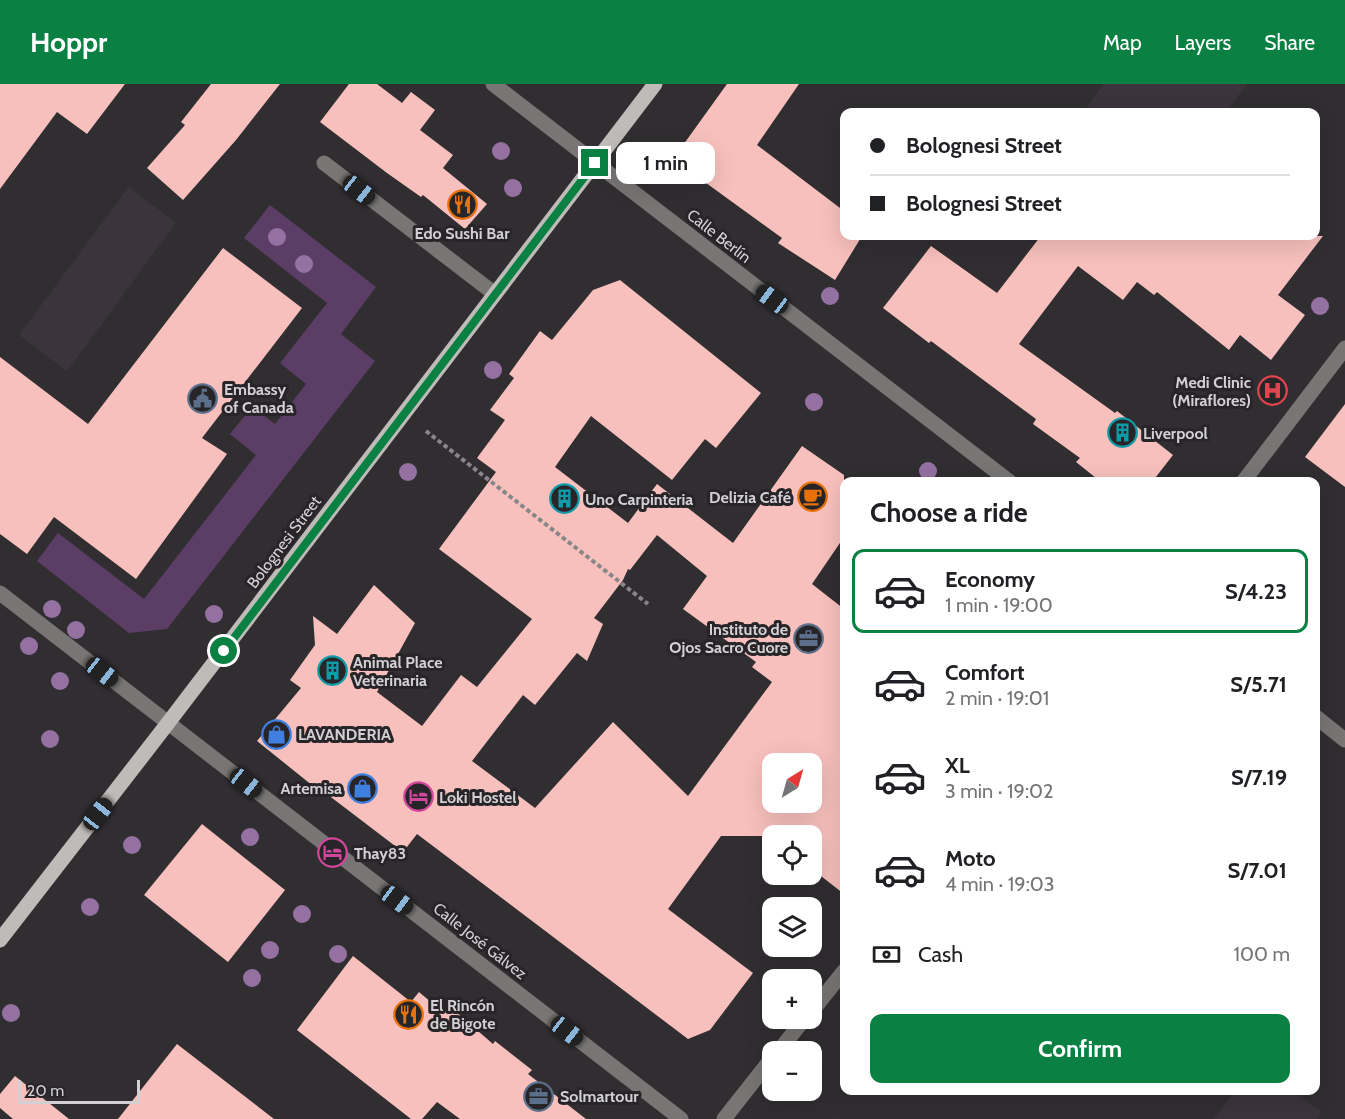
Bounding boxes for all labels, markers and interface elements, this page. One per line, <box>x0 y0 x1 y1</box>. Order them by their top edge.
text: Hoppr <box>30 25 107 59</box>
text: Map <box>1103 30 1142 55</box>
text: Layers <box>1175 30 1231 55</box>
text: Share <box>1264 30 1315 55</box>
text: Bolognesi Street <box>906 132 1062 159</box>
callout: 1 min <box>616 142 715 184</box>
route end <box>581 149 608 176</box>
text: 1 min <box>643 151 688 175</box>
car <box>339 172 379 208</box>
restaurant icon: Edo Sushi Bar <box>446 189 478 221</box>
text: Bolognesi Street <box>906 190 1062 217</box>
street label: Calle Berlín <box>683 205 755 267</box>
place label: Edo Sushi Bar <box>414 224 510 243</box>
car <box>752 281 792 317</box>
place label: Medi Clinic (Miraflores) <box>1172 373 1251 410</box>
hospital icon: Medi Clinic (Miraflores) <box>1256 375 1288 407</box>
place label: Embassy of Canada <box>224 380 294 417</box>
public building icon: Embassy of Canada <box>187 382 219 414</box>
building icon: Liverpool <box>1106 417 1138 449</box>
place label: Liverpool <box>1143 424 1208 443</box>
cafe icon: Delizia Café <box>796 481 828 513</box>
building icon: Uno Carpinteria <box>548 483 580 515</box>
place label: Delizia Café <box>709 488 791 507</box>
place label: Uno Carpinteria <box>585 490 693 509</box>
street label: Bolognesi Street <box>243 492 325 592</box>
text: Choose a ride <box>870 496 1028 529</box>
icon: car <box>873 564 927 618</box>
text: Economy <box>945 566 1035 593</box>
text: S/4.23 <box>1225 578 1287 605</box>
text: 1 min · 19:00 <box>945 593 1053 617</box>
place label: Instituto de Ojos Sacro Cuore <box>669 620 788 657</box>
office icon: Instituto de Ojos Sacro Cuore <box>793 622 825 654</box>
route start <box>210 637 237 664</box>
place label: Animal Place Veterinaria <box>353 653 442 690</box>
car <box>82 654 122 690</box>
building icon: Animal Place Veterinaria <box>316 655 348 687</box>
icon: car <box>873 657 927 711</box>
text: Comfort <box>945 659 1024 686</box>
text: S/5.71 <box>1230 671 1287 698</box>
text: 2 min · 19:01 <box>945 686 1049 710</box>
shop icon: LAVANDERIA <box>261 718 293 750</box>
place label: LAVANDERIA <box>298 725 391 744</box>
icon: car <box>873 750 927 804</box>
text: XL <box>945 752 970 779</box>
north arrow <box>762 753 822 813</box>
map controls <box>762 753 822 1101</box>
text: S/7.19 <box>1231 764 1287 791</box>
car <box>226 765 266 801</box>
shop icon: Artemisa <box>347 772 379 804</box>
place label: Artemisa <box>280 779 342 798</box>
text: 3 min · 19:02 <box>945 779 1054 803</box>
hotel icon: Loki Hostel <box>402 781 434 813</box>
place label: Loki Hostel <box>439 788 517 807</box>
car <box>80 794 116 834</box>
button: locate <box>762 825 822 885</box>
hotel icon: Thay83 <box>317 837 349 869</box>
icon: car <box>873 843 927 897</box>
place label: Thay83 <box>354 844 406 863</box>
text: Moto <box>945 845 996 872</box>
text: S/7.01 <box>1228 857 1287 884</box>
text: 4 min · 19:03 <box>945 872 1055 896</box>
car <box>377 882 417 918</box>
button: layers <box>762 897 822 957</box>
street label: Calle José Gálvez <box>429 899 531 984</box>
icon: cash <box>870 938 903 971</box>
text: Cash <box>918 941 963 968</box>
text: 100 m <box>1234 942 1290 966</box>
button: + <box>762 969 822 1029</box>
place label: El Rincón de Bigote <box>430 996 495 1033</box>
restaurant icon: El Rincón de Bigote <box>393 998 425 1030</box>
car <box>547 1013 587 1049</box>
button: Confirm <box>870 1014 1290 1083</box>
button: − <box>762 1041 822 1101</box>
scale bar <box>18 1077 140 1104</box>
office icon: Solmartour <box>523 1080 555 1112</box>
text: 20 m <box>27 1081 64 1100</box>
place label: Solmartour <box>560 1087 639 1106</box>

